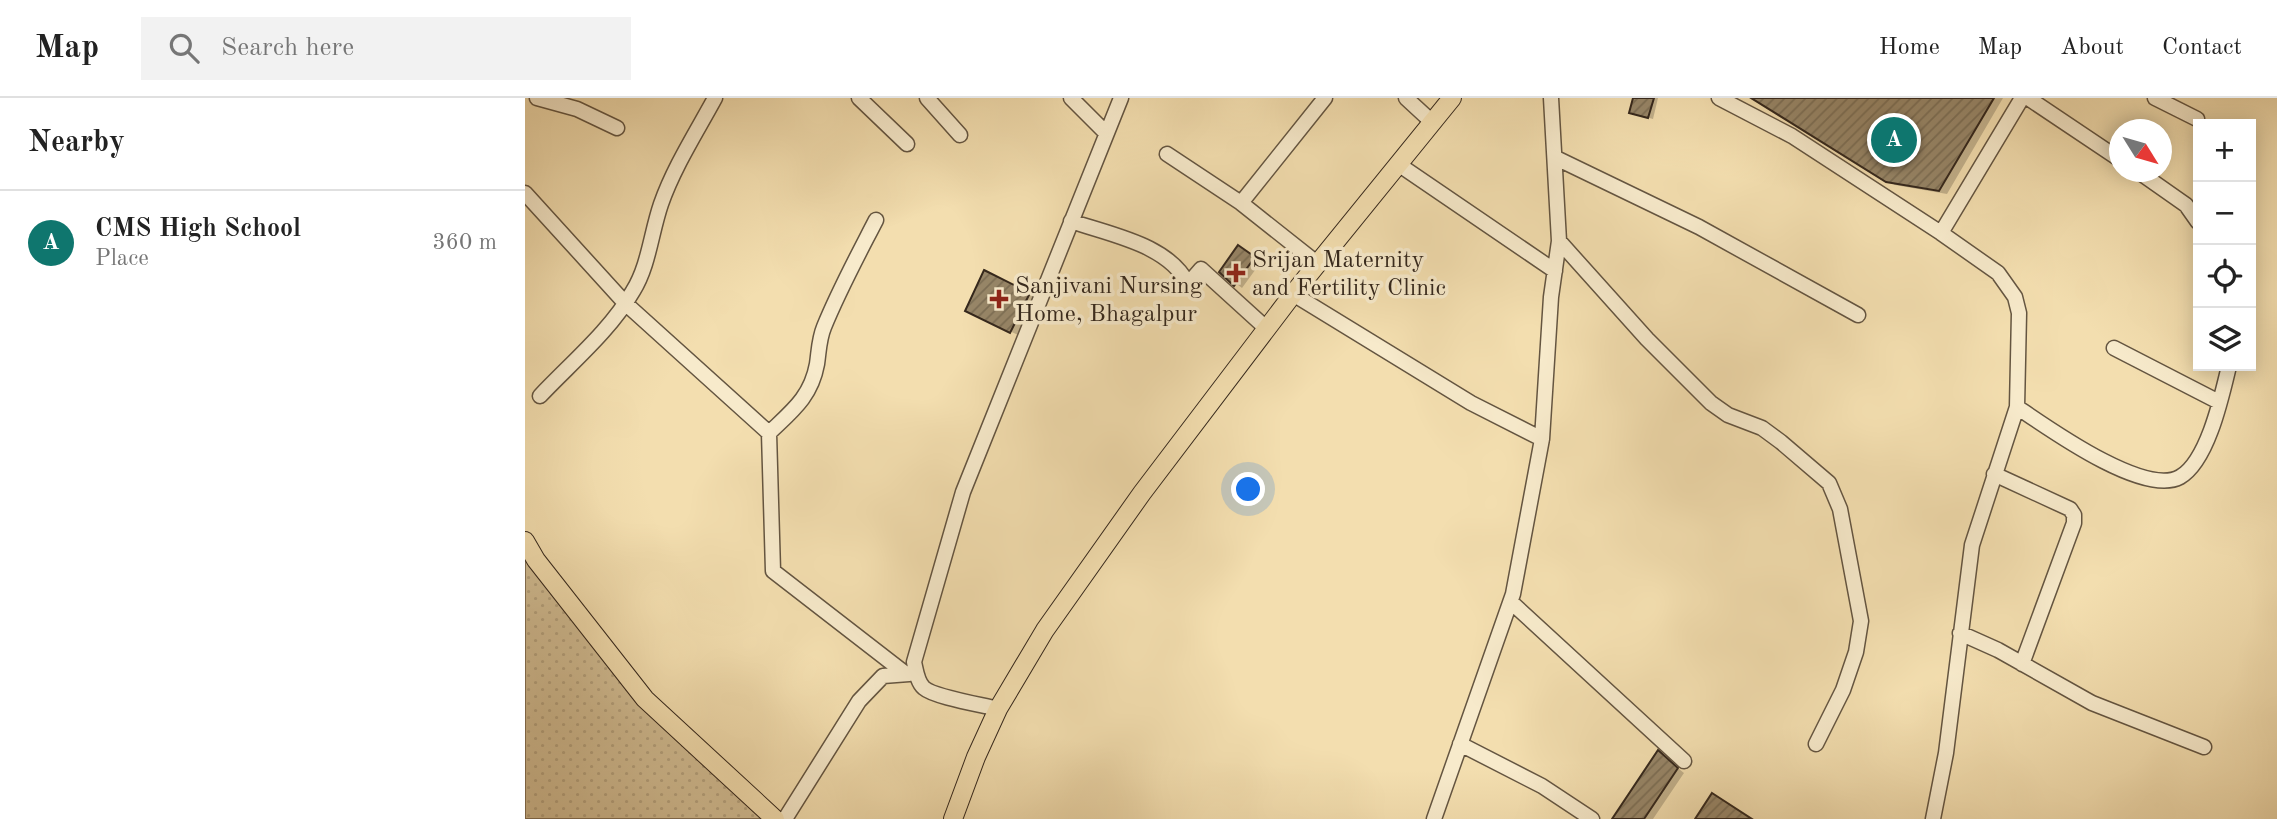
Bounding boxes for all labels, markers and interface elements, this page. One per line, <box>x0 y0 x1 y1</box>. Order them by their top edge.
search box <box>141 17 631 80</box>
icon: search <box>165 29 203 67</box>
text: Map <box>35 32 99 65</box>
text: Search here <box>221 35 354 61</box>
text: Home <box>1879 36 1940 60</box>
text: Map <box>1978 36 2022 60</box>
text: About <box>2060 36 2124 60</box>
text: Contact <box>2162 36 2242 60</box>
pin: A <box>1871 114 1917 166</box>
north arrow <box>2109 119 2172 182</box>
map controls <box>2193 119 2256 371</box>
button: + <box>2193 119 2256 182</box>
text: Nearby <box>28 128 125 158</box>
button: − <box>2193 182 2256 245</box>
text: CMS High School <box>95 216 301 242</box>
text: A <box>42 231 60 254</box>
text: 360 m <box>432 231 497 254</box>
button: locate <box>2193 245 2256 308</box>
text: Place <box>95 247 149 270</box>
place label: Srijan Maternity and Fertility Clinic <box>1252 249 1446 301</box>
marker: Srijan Maternity and Fertility Clinic <box>1226 263 1246 283</box>
place label: Sanjivani Nursing Home, Bhagalpur <box>1015 275 1203 327</box>
marker: Sanjivani Nursing Home, Bhagalpur <box>989 289 1009 309</box>
button: layers <box>2193 308 2256 371</box>
your location <box>1231 472 1265 506</box>

